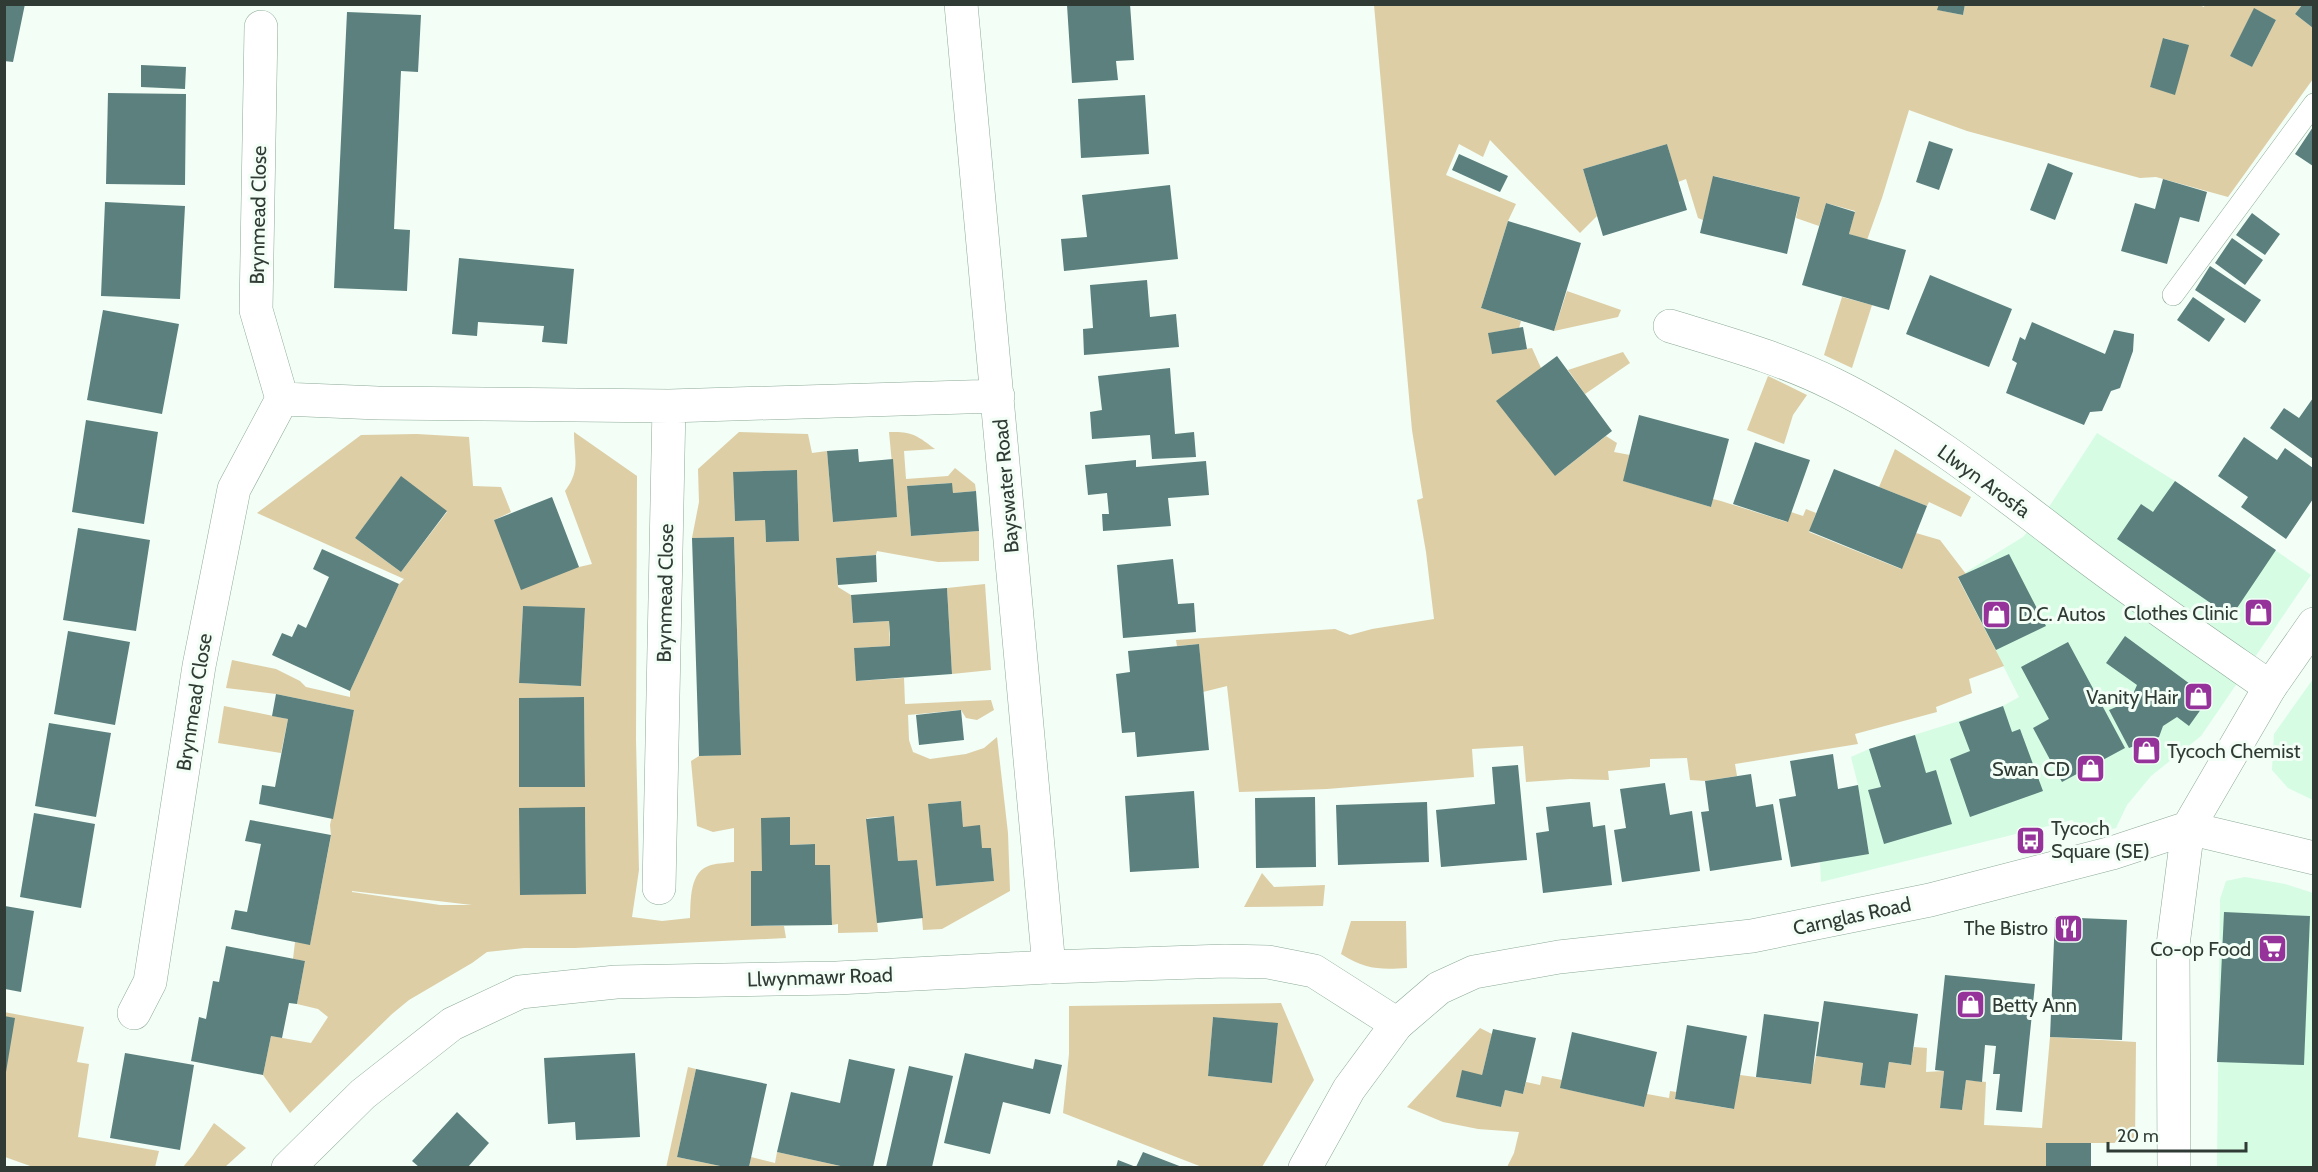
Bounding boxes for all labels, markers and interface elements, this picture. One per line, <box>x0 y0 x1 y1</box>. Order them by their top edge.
street label: Brynmead Close <box>245 145 271 285</box>
street label: Bayswater Road <box>988 418 1024 554</box>
street label: Llwyn Arosfa <box>1933 439 2035 523</box>
street label: Brynmead Close <box>652 523 678 663</box>
shop icon: Clothes Clinic <box>2243 597 2275 629</box>
shop icon: D.C. Autos <box>1981 598 2013 630</box>
place label: Clothes Clinic <box>2124 601 2238 625</box>
place label: D.C. Autos <box>2018 602 2106 626</box>
street label: Brynmead Close <box>171 632 217 772</box>
shop icon: Vanity Hair <box>2183 681 2215 713</box>
place label: Vanity Hair <box>2086 685 2179 709</box>
shop icon: Tycoch Chemist <box>2130 735 2162 767</box>
place label: Tycoch Chemist <box>2167 739 2301 763</box>
shop icon: Swan CD <box>2075 753 2107 785</box>
place label: Swan CD <box>1992 757 2070 781</box>
place label: Tycoch Square (SE) <box>2051 816 2150 863</box>
bus stop icon: Tycoch Square (SE) <box>2014 824 2046 856</box>
street label: Carnglas Road <box>1791 892 1913 940</box>
restaurant icon: The Bistro <box>2053 912 2085 944</box>
place label: The Bistro <box>1964 916 2048 940</box>
supermarket icon: Co-op Food <box>2256 933 2288 965</box>
place label: Co-op Food <box>2150 937 2251 961</box>
street label: Llwynmawr Road <box>747 962 893 992</box>
shop icon: Betty Ann <box>1955 989 1987 1021</box>
place label: Betty Ann <box>1992 993 2077 1017</box>
scale bar <box>2108 1115 2246 1153</box>
text: 20 m <box>2117 1125 2159 1147</box>

